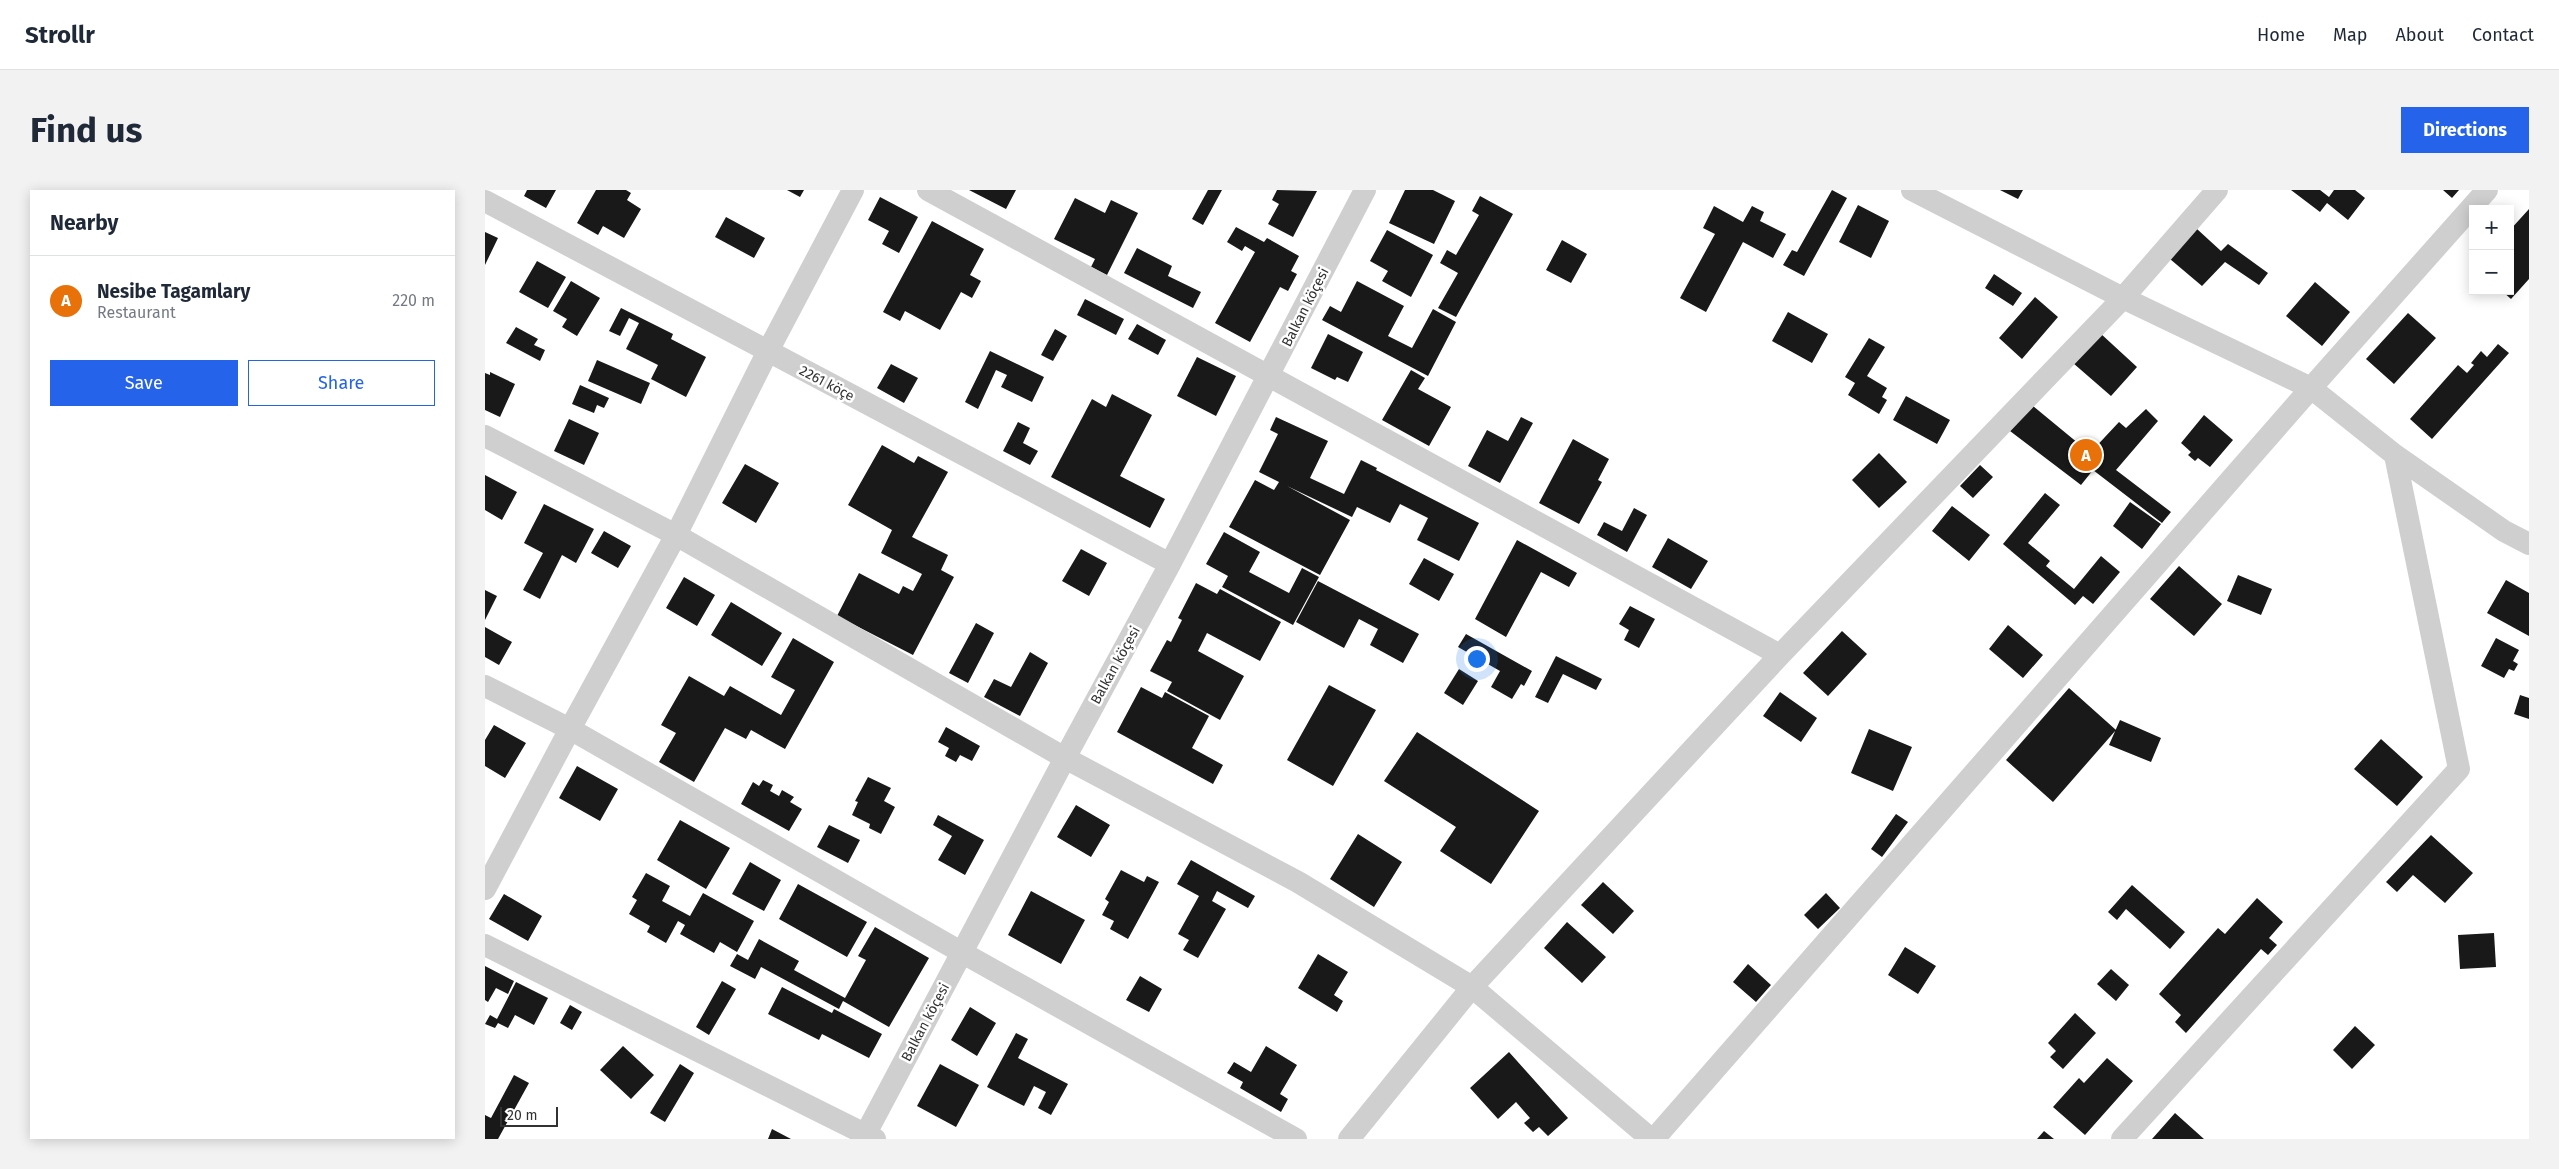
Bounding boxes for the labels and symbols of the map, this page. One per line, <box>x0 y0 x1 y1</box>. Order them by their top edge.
street label: Balkan köçesi <box>1278 265 1333 350</box>
street label: 2261 köçe <box>796 362 857 405</box>
pin: A <box>2070 436 2102 474</box>
street label: Balkan köçesi <box>1087 623 1144 707</box>
your location <box>1464 646 1490 672</box>
street label: Balkan köçesi <box>898 980 953 1064</box>
scale bar <box>500 1104 557 1127</box>

